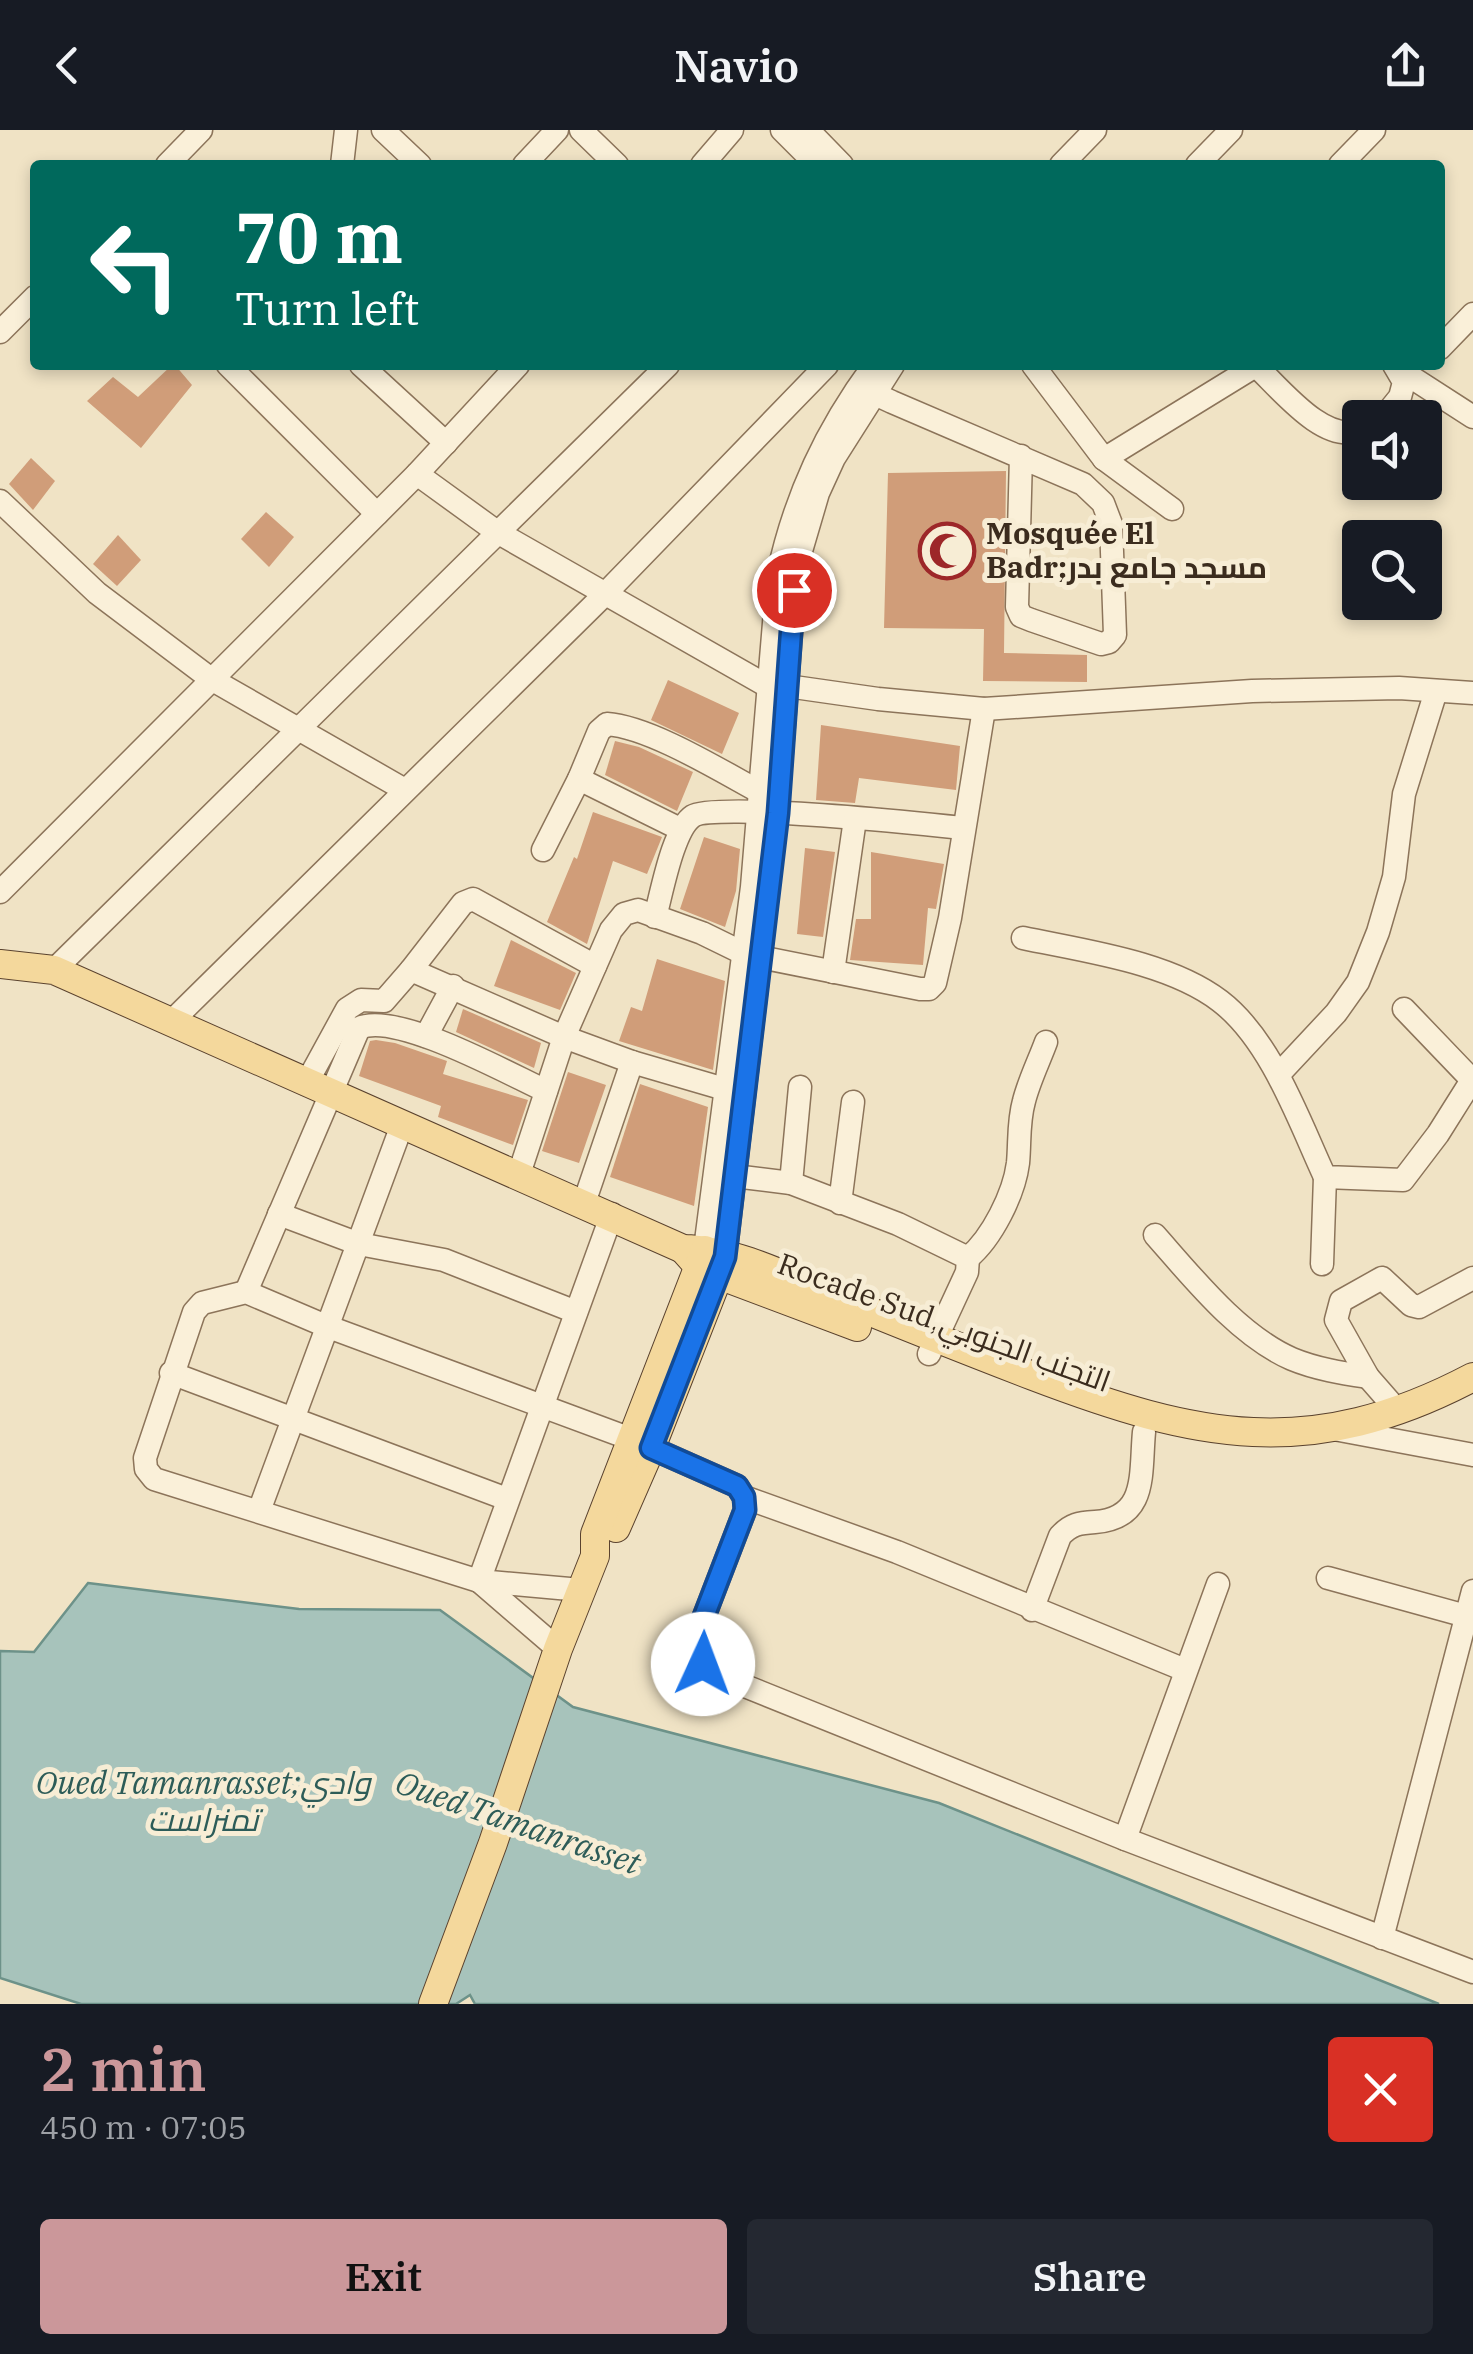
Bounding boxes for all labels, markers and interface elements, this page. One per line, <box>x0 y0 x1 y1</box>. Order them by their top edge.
text: Navio <box>674 36 799 94</box>
icon: back <box>40 38 95 93</box>
icon: share <box>1378 38 1433 93</box>
text: 70 m <box>235 191 403 282</box>
icon: left <box>70 200 200 330</box>
text: Turn left <box>235 279 419 337</box>
map controls <box>1342 400 1442 620</box>
button: sound <box>1342 400 1442 500</box>
place label: Mosquée El Badr;مسجد جامع بدر <box>986 513 1267 588</box>
button: search <box>1342 520 1442 620</box>
mosque icon: Mosquée El Badr;مسجد جامع بدر <box>917 521 977 581</box>
pin <box>752 548 837 633</box>
icon: arrive <box>767 563 822 618</box>
street label: Rocade Sud,التجنب الجنوبي <box>771 1243 1116 1405</box>
position arrow <box>651 1612 755 1716</box>
water label: Oued Tamanrasset <box>390 1760 648 1884</box>
water label: Oued Tamanrasset;وادي تمنراست <box>36 1761 373 1840</box>
text: 2 min <box>40 2029 207 2108</box>
button: close <box>1328 2037 1433 2142</box>
text: 450 m · 07:05 <box>40 2106 247 2148</box>
button: Exit <box>40 2219 727 2334</box>
button: Share <box>747 2219 1433 2334</box>

